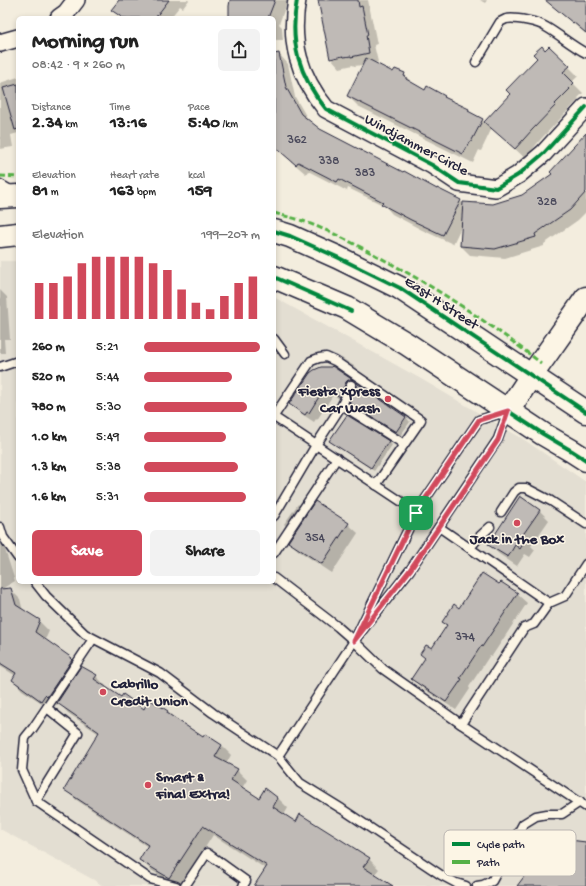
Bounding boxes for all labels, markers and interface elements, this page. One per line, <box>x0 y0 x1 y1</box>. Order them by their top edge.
button: share <box>218 29 260 71</box>
text: Morning run <box>32 30 138 56</box>
text: 08:42 · 9 × 260 m <box>32 58 125 73</box>
text: Distance <box>32 102 71 114</box>
text: Time <box>110 102 130 114</box>
text: Pace <box>188 102 210 114</box>
street label: Windjammer Circle <box>361 111 471 181</box>
text: 2.34 <box>32 114 63 134</box>
text: 13:16 <box>110 114 147 134</box>
text: 5:40 <box>188 114 220 134</box>
text: km <box>63 119 78 131</box>
text: /km <box>220 119 238 131</box>
house number: 362 <box>286 133 307 148</box>
house number: 338 <box>318 154 339 169</box>
house number: 383 <box>354 166 376 181</box>
text: Elevation <box>32 170 76 182</box>
text: Heart rate <box>110 170 159 182</box>
text: kcal <box>188 170 205 182</box>
text: 81 <box>32 182 48 202</box>
text: 163 <box>110 182 134 202</box>
text: 159 <box>188 182 212 202</box>
text: m <box>48 187 59 199</box>
text: bpm <box>134 187 156 199</box>
house number: 328 <box>536 195 557 210</box>
text: Elevation <box>32 228 84 243</box>
text: 199–207 m <box>201 228 260 243</box>
street label: East H Street <box>400 273 483 335</box>
text: 260 m <box>32 340 65 355</box>
text: 5:21 <box>96 340 119 355</box>
text: 520 m <box>32 370 65 385</box>
text: 5:44 <box>96 370 119 385</box>
place label: Fiesta Xpress Car Wash <box>297 383 381 418</box>
marker: Fiesta Xpress Car Wash <box>383 394 393 404</box>
text: 780 m <box>32 400 66 415</box>
text: 5:30 <box>96 400 121 415</box>
text: 1.0 km <box>32 430 67 445</box>
text: 5:49 <box>96 430 120 445</box>
text: 1.3 km <box>32 460 66 475</box>
text: 5:38 <box>96 460 121 475</box>
text: 1.6 km <box>32 490 66 505</box>
text: 5:31 <box>96 490 119 505</box>
pin <box>399 496 433 530</box>
icon: arrive <box>405 502 427 524</box>
marker: Jack in the Box <box>512 518 522 528</box>
button: Save <box>32 530 142 576</box>
button: Share <box>150 530 260 576</box>
house number: 354 <box>304 531 325 546</box>
place label: Jack in the Box <box>469 531 564 549</box>
house number: 374 <box>454 630 475 645</box>
place label: Cabrillo Credit Union <box>110 676 189 711</box>
marker: Cabrillo Credit Union <box>98 687 108 697</box>
place label: Smart & Final Extra! <box>155 769 230 804</box>
marker: Smart & Final Extra! <box>143 780 153 790</box>
legend <box>444 830 576 876</box>
text: Cycle path <box>477 840 525 852</box>
text: Path <box>476 858 500 870</box>

